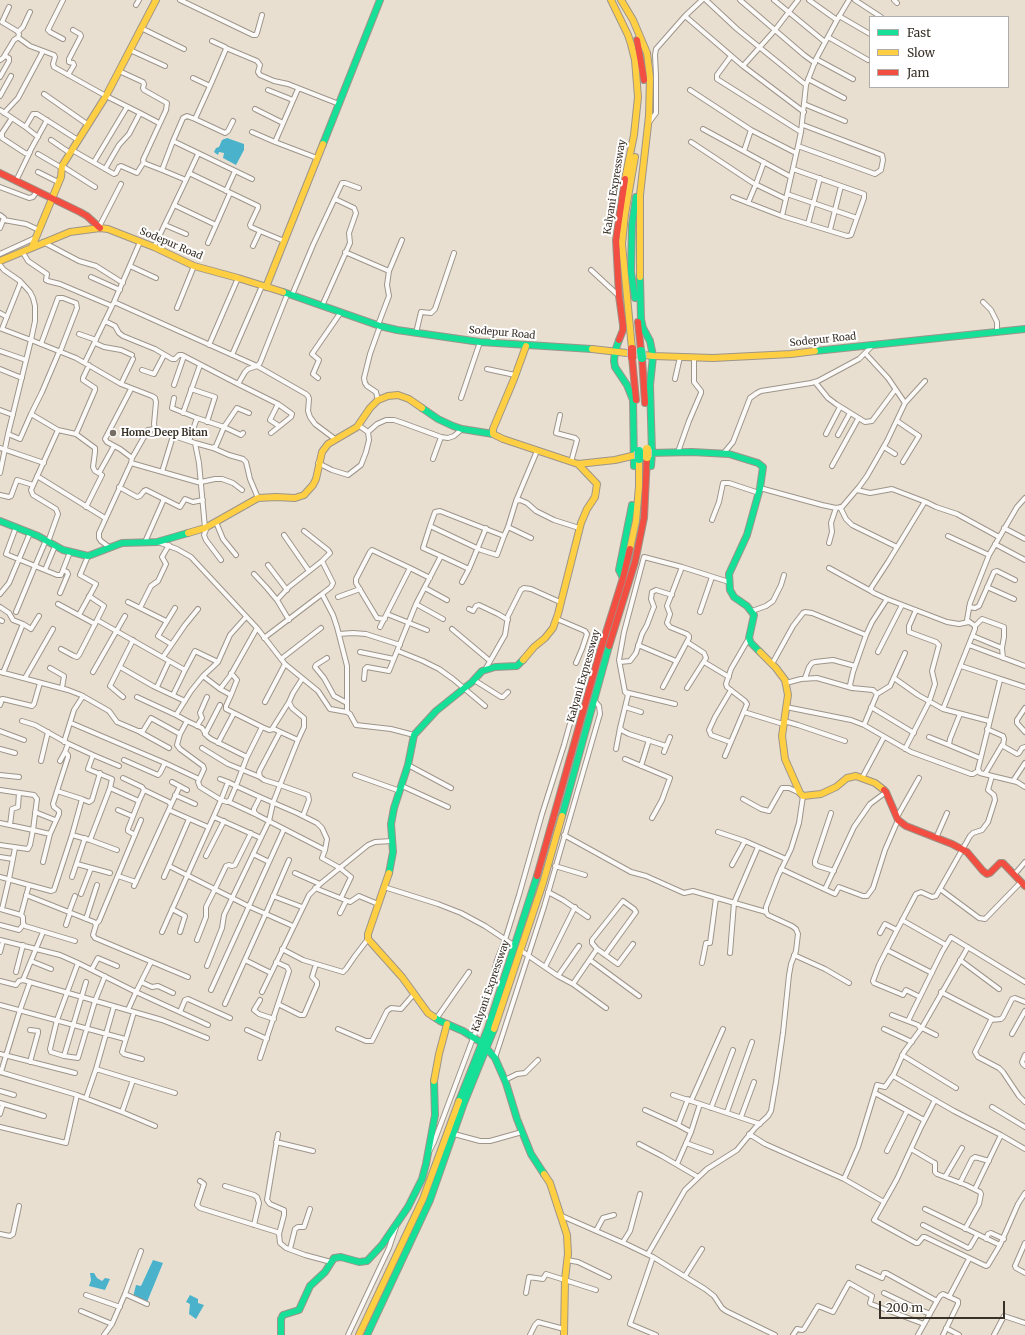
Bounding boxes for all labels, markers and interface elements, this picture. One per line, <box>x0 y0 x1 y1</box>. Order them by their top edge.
legend <box>869 16 1009 88</box>
text: Fast <box>907 25 931 40</box>
text: Slow <box>907 45 935 60</box>
text: Jam <box>907 65 929 80</box>
street label: Kalyani Expressway <box>602 139 628 235</box>
street label: Sodepur Road <box>138 225 204 263</box>
street label: Sodepur Road <box>468 324 536 342</box>
street label: Sodepur Road <box>789 331 857 349</box>
place label: Home_Deep Bitan <box>121 427 208 439</box>
marker: Home_Deep Bitan <box>108 428 118 438</box>
street label: Kalyani Expressway <box>565 628 603 724</box>
street label: Kalyani Expressway <box>470 939 512 1033</box>
scale bar <box>881 1293 1007 1319</box>
text: 200 m <box>886 1300 923 1315</box>

